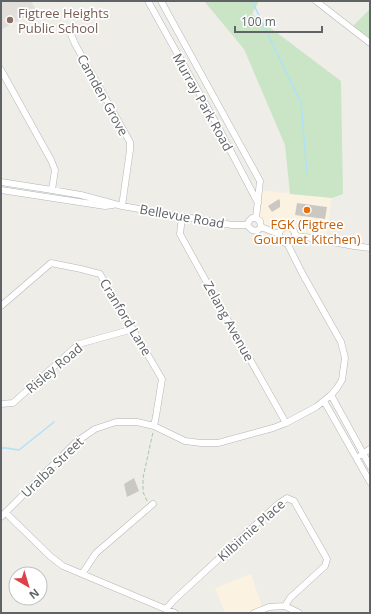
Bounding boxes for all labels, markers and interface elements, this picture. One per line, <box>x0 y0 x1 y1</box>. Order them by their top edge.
place label: Figtree Heights Public School <box>18 4 109 37</box>
scale bar <box>235 8 322 34</box>
text: 100 m <box>241 13 276 30</box>
marker: Figtree Heights Public School <box>5 15 15 25</box>
street label: Murray Park Road <box>169 50 237 154</box>
street label: Camden Grove <box>73 51 133 139</box>
street label: Bellevue Road <box>138 200 226 232</box>
marker: FGK (Figtree Gourmet Kitchen) <box>302 205 312 215</box>
place label: FGK (Figtree Gourmet Kitchen) <box>253 215 361 248</box>
street label: Cranford Lane <box>96 275 156 359</box>
street label: Zelang Avenue <box>200 278 258 364</box>
street label: Risley Road <box>22 339 86 397</box>
street label: Uralba Street <box>17 432 87 501</box>
street label: Kilbirnie Place <box>213 495 289 565</box>
north arrow <box>8 566 48 606</box>
text: N <box>26 586 43 603</box>

